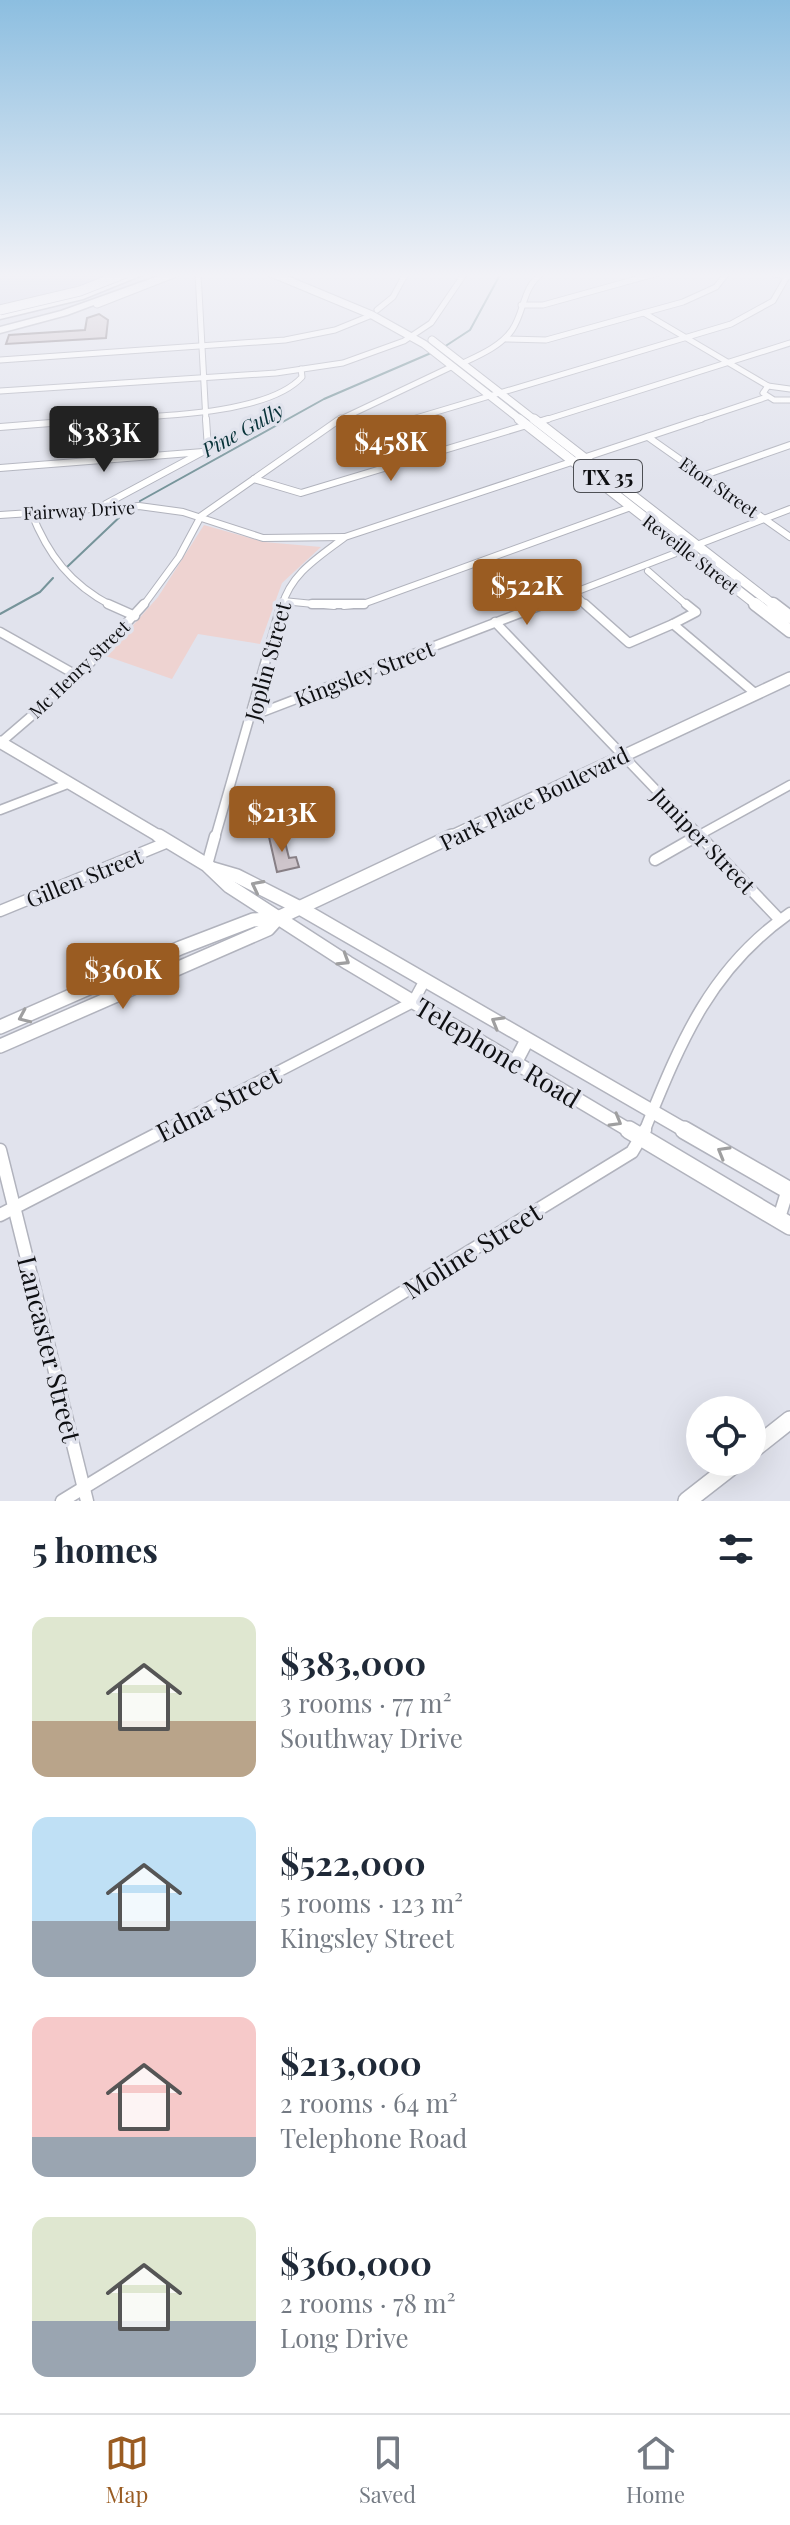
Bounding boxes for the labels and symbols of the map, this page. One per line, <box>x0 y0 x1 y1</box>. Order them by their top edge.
water label: Pine Gully <box>196 395 288 463</box>
pin: $383K <box>48 406 160 474</box>
pin: $458K <box>335 415 447 483</box>
street label: Eton Street <box>675 451 764 523</box>
road number: TX 35 <box>574 460 642 492</box>
street label: Fairway Drive <box>22 495 136 525</box>
street label: Reveille Street <box>638 509 744 599</box>
pin: $522K <box>471 559 583 627</box>
street label: Joplin Street <box>236 597 298 725</box>
street label: Mc Henry Street <box>23 614 135 723</box>
street label: Kingsley Street <box>290 632 439 713</box>
street label: Park Place Boulevard <box>434 739 634 857</box>
street label: Juniper Street <box>645 780 763 901</box>
pin: $213K <box>226 786 338 854</box>
street label: Gillen Street <box>21 840 148 914</box>
one-way arrow <box>250 880 265 896</box>
pin: $360K <box>67 943 179 1011</box>
one-way arrow <box>335 951 350 966</box>
street label: Telephone Road <box>409 989 587 1115</box>
one-way arrow <box>18 1007 32 1023</box>
one-way arrow <box>491 1016 506 1032</box>
street label: Edna Street <box>150 1056 287 1149</box>
one-way arrow <box>607 1112 622 1127</box>
one-way arrow <box>717 1146 731 1162</box>
street label: Moline Street <box>396 1193 548 1306</box>
street label: Lancaster Street <box>10 1252 90 1446</box>

